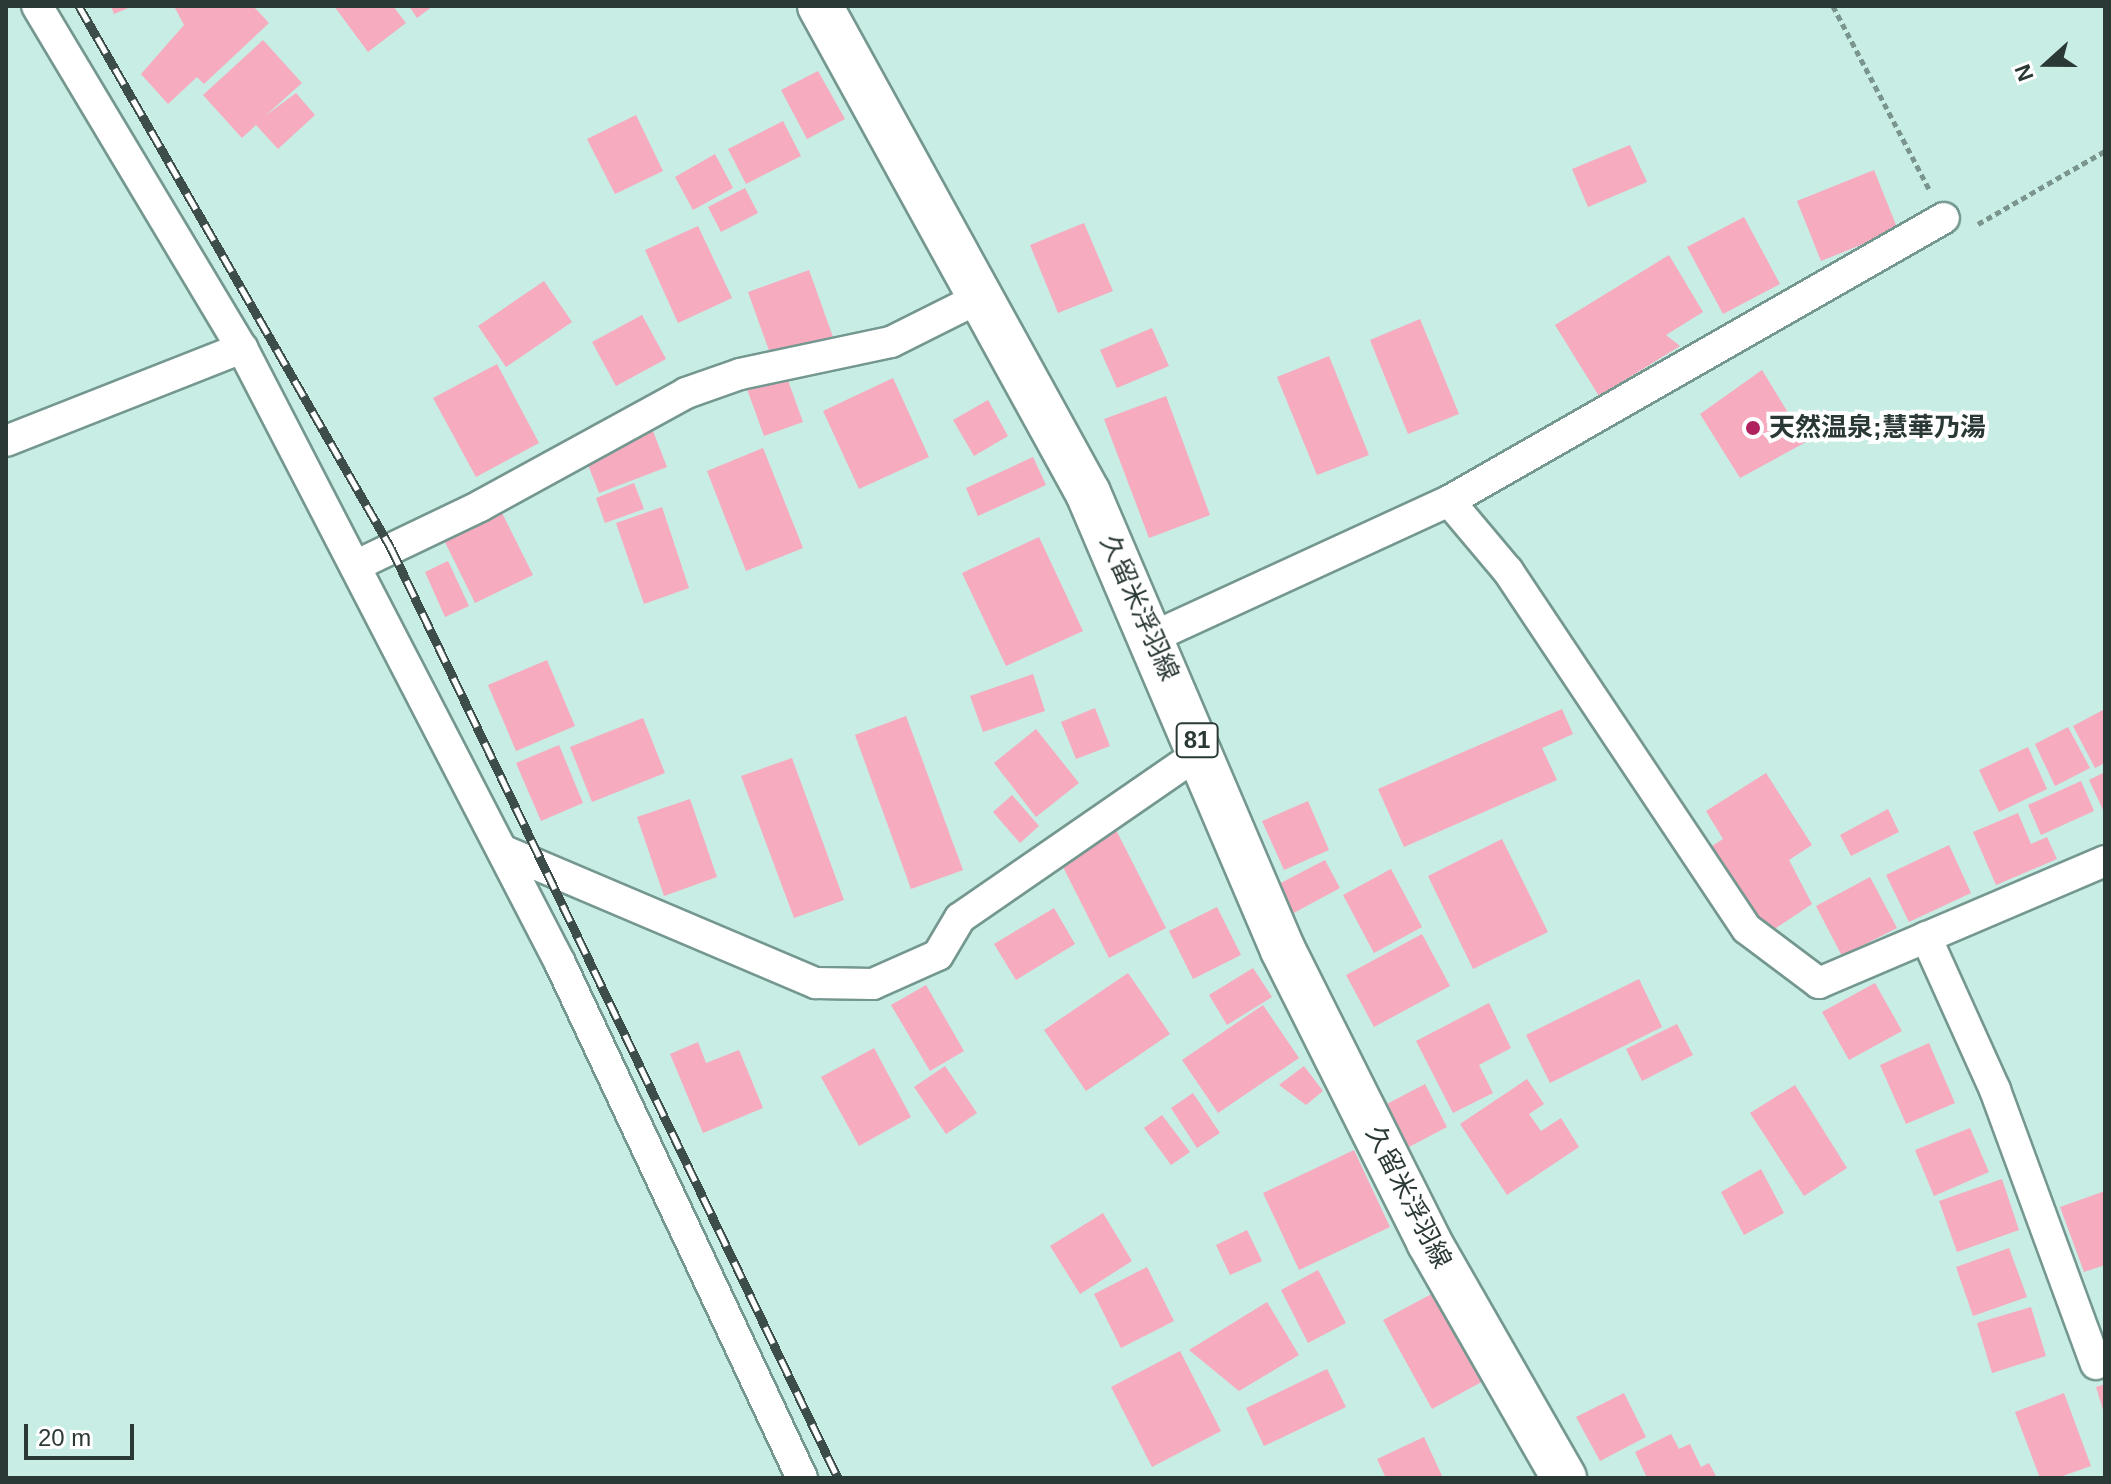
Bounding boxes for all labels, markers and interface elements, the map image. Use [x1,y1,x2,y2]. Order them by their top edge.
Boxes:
north arrow [2007,24,2087,104]
text: N [2010,61,2039,85]
place label: 天然温泉;慧華乃湯 [1769,412,1986,444]
marker: 天然温泉;慧華乃湯 [1744,419,1762,437]
street label: 久留米浮羽線 [1093,530,1185,686]
road number: 81 [1175,720,1219,760]
street label: 久留米浮羽線 [1359,1120,1457,1274]
scale bar [28,1408,138,1458]
text: 20 m [38,1424,91,1451]

